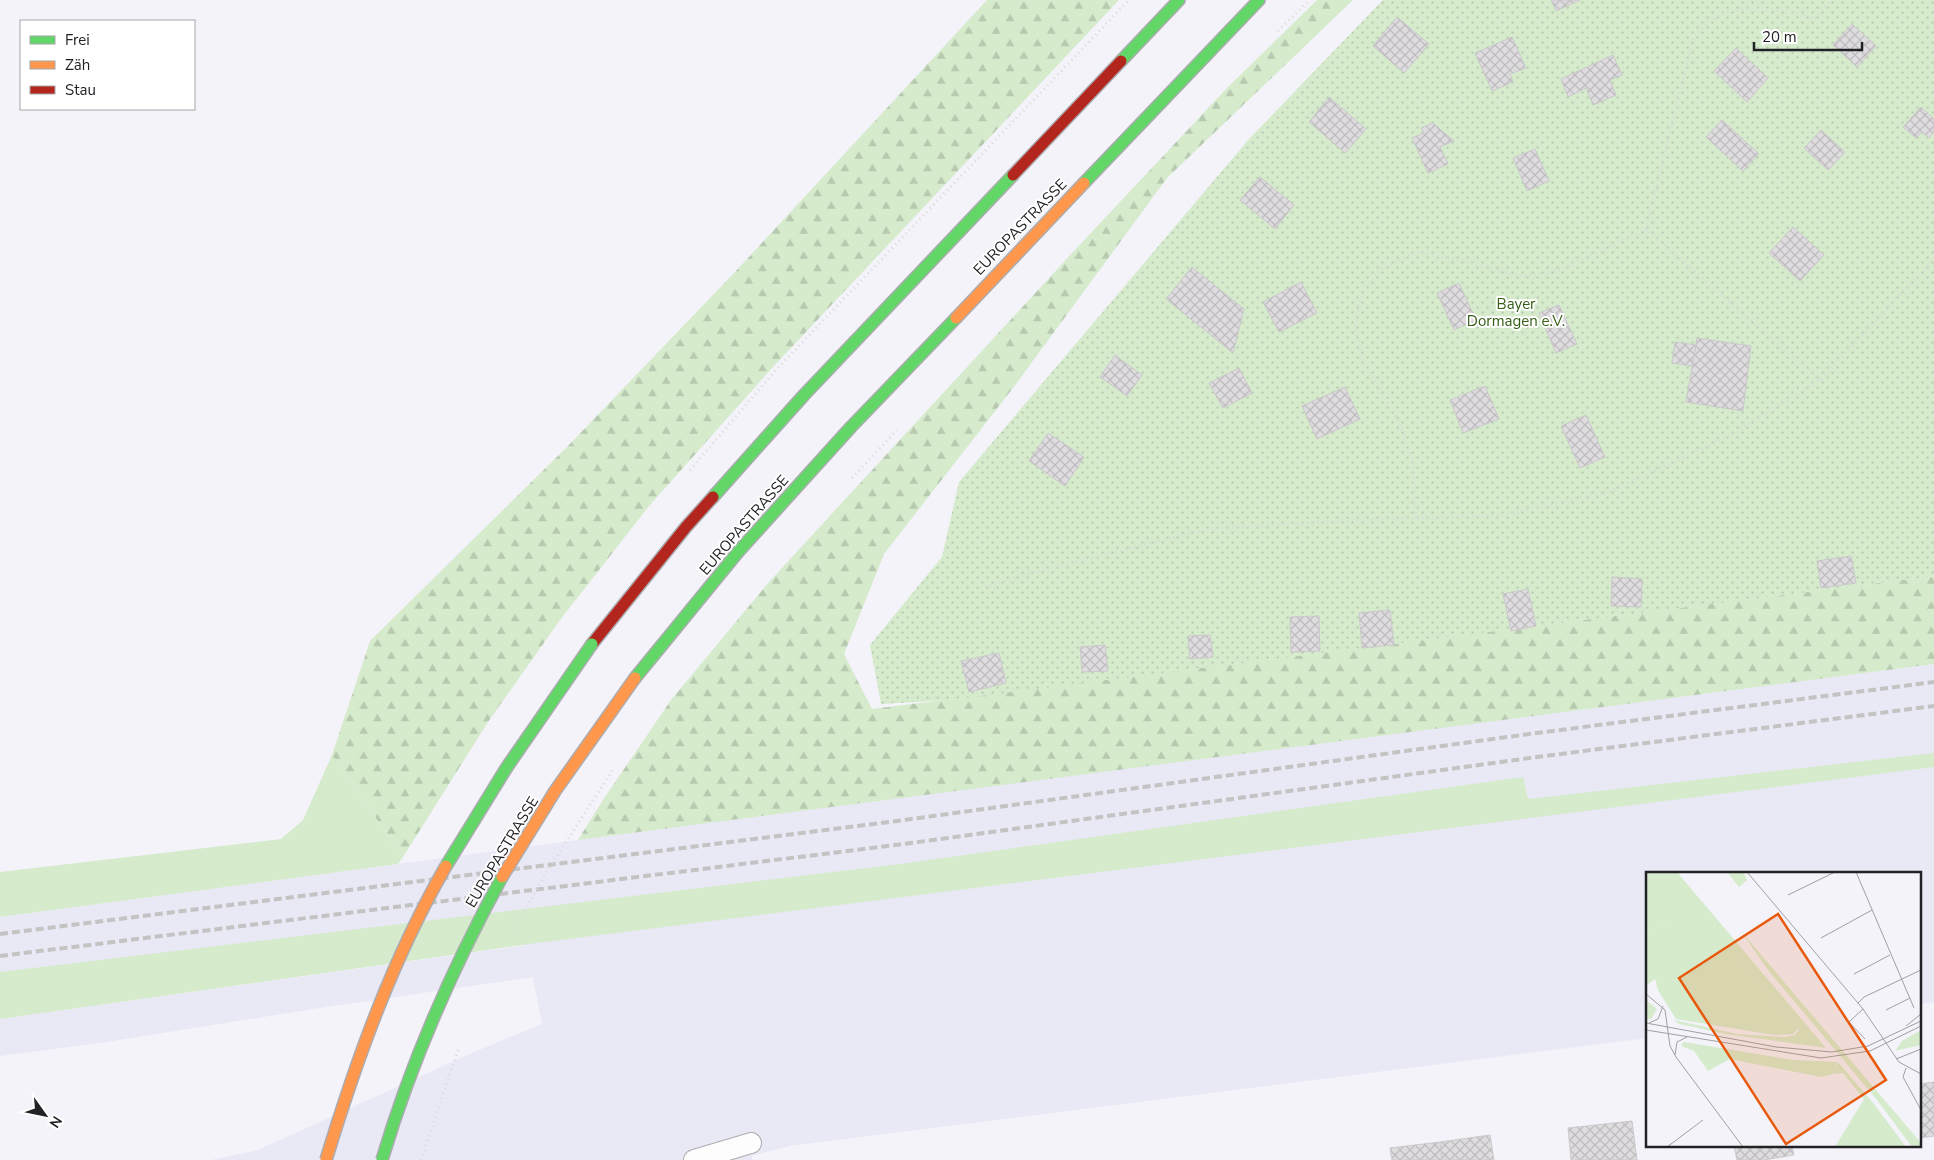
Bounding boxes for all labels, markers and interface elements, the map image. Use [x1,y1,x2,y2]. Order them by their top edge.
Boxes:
legend [20,20,195,110]
scale bar [1754,20,1862,52]
text: 20 m [1762,27,1797,47]
text: Frei [65,30,90,50]
text: Zäh [65,55,90,75]
text: Stau [65,80,96,100]
street label: EUROPASTRASSE [969,175,1071,279]
park label: Bayer Dormagen e.V. [1467,294,1565,331]
street label: EUROPASTRASSE [695,471,793,579]
street label: EUROPASTRASSE [461,793,543,911]
inset map [1646,872,1922,1148]
north arrow [20,1090,70,1140]
text: N [45,1112,66,1131]

